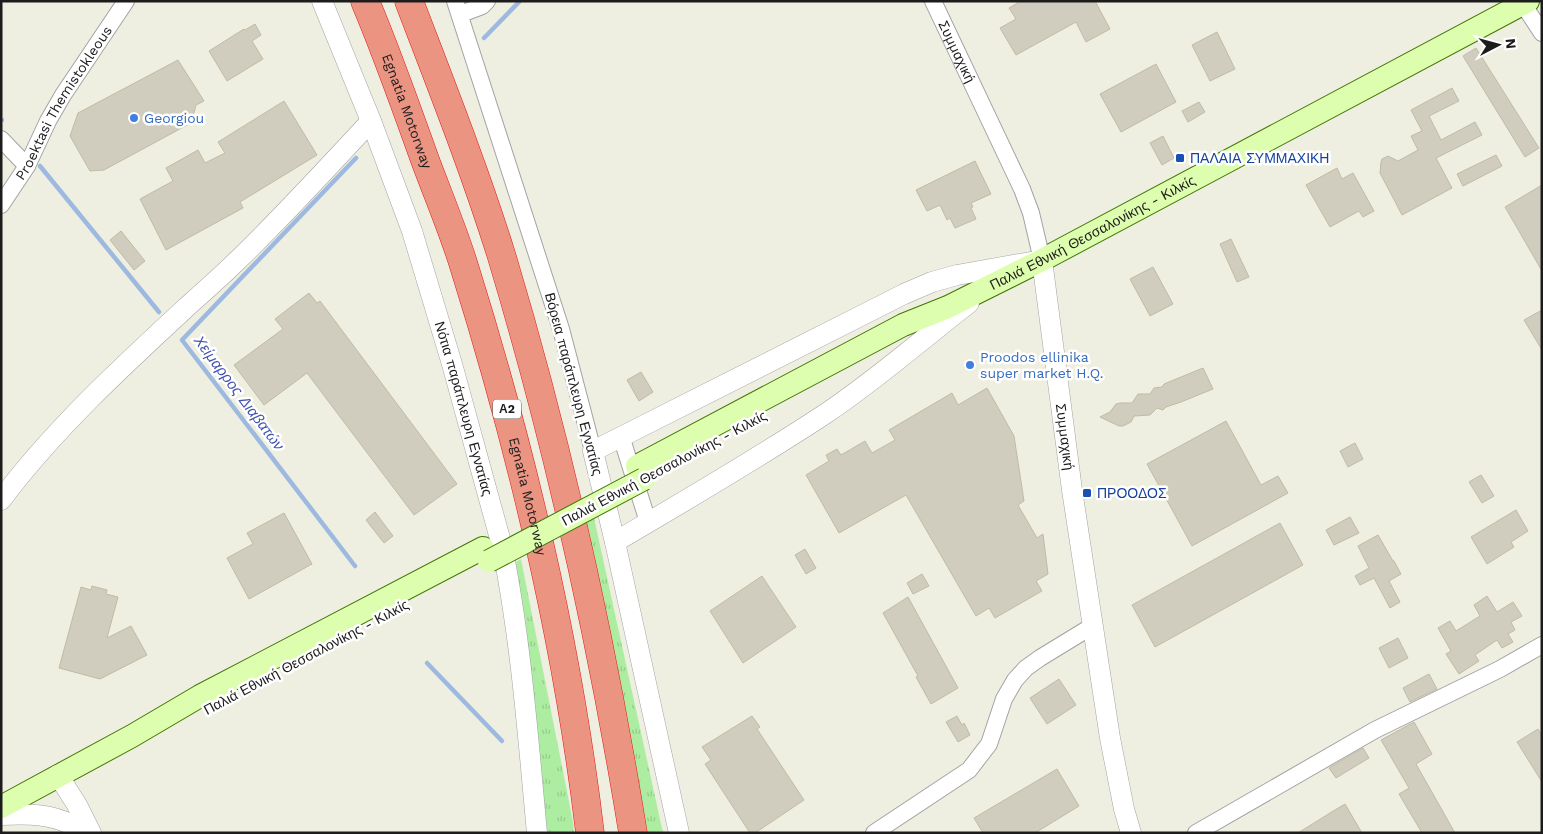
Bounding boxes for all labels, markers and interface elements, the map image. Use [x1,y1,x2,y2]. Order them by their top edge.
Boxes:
street label: Συμμαχική [935,18,979,85]
north arrow [1473,20,1523,70]
street label: Proektasi Themistokleous [12,23,115,183]
text: N [1502,38,1519,50]
street label: Egnatia Motorway [379,51,436,172]
place label: Georgiou [144,110,204,126]
marker: Georgiou [128,112,140,124]
place label: ΠΑΛΑΙΑ ΣΥΜΜΑΧΙΚΗ [1190,150,1329,166]
marker: ΠΑΛΑΙΑ ΣΥΜΜΑΧΙΚΗ [1174,152,1186,164]
street label: Παλιά Εθνική Θεσσαλονίκης - Κιλκίς [987,172,1198,293]
street label: Βόρεια παράπλευρη Εγνατίας [542,291,606,477]
street label: Νότια παράπλευρη Εγνατίας [432,319,496,498]
water label: Χείμαρρος Διαβατών [189,331,288,454]
place label: Proodos ellinika super market H.Q. [980,349,1104,381]
marker: Proodos ellinika super market H.Q. [964,359,976,371]
road number: Α2 [493,399,521,418]
street label: Συμμαχική [1053,402,1077,471]
street label: Παλιά Εθνική Θεσσαλονίκης - Κιλκίς [559,407,769,529]
street label: Egnatia Motorway [506,435,550,558]
place label: ΠΡΟΟΔΟΣ [1097,485,1167,501]
marker: ΠΡΟΟΔΟΣ [1081,487,1093,499]
street label: Παλιά Εθνική Θεσσαλονίκης - Κιλκίς [201,596,411,718]

